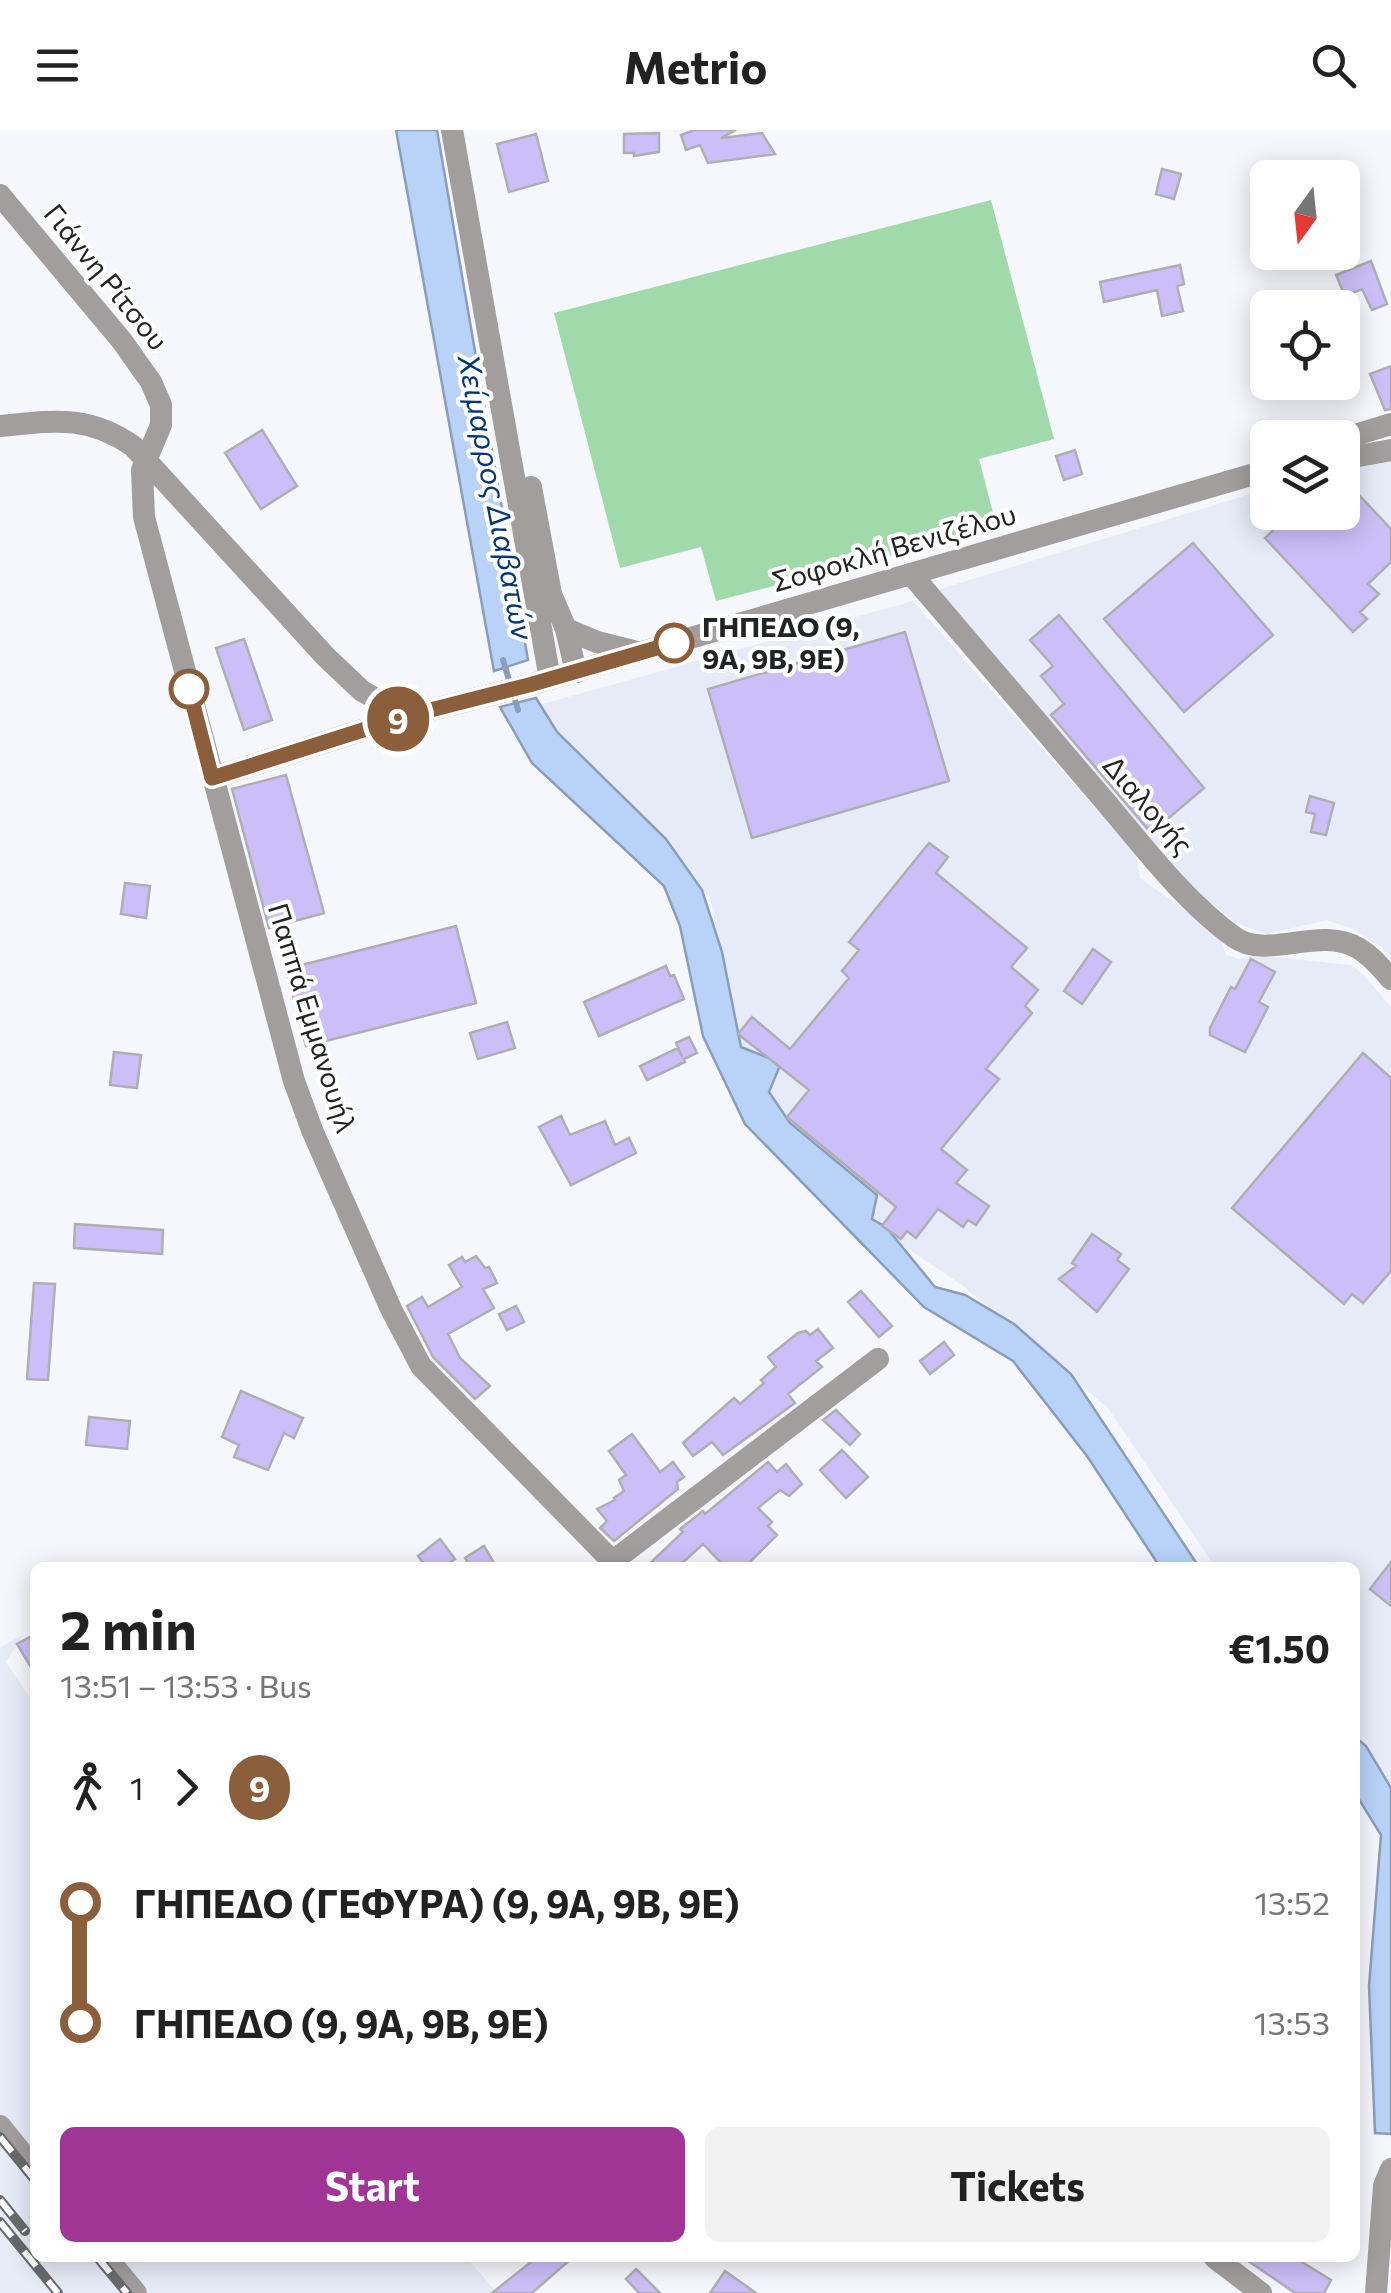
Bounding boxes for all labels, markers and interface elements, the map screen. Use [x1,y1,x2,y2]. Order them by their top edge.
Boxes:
icon: menu [30,38,85,93]
text: Metrio [624,38,767,93]
icon: search [1306,38,1361,93]
north arrow [1250,160,1360,270]
map controls [1250,160,1360,530]
street label: Γιάννη Ρίτσου [38,197,176,356]
button: locate [1250,290,1360,400]
water label: Χείμαρρος Διαβατών [451,350,543,643]
button: layers [1250,420,1360,530]
street label: Σοφοκλή Βενιζέλου [768,496,1020,598]
place label: ΓΗΠΕΔΟ (9, 9Α, 9Β, 9Ε) [702,609,859,675]
marker: ΓΗΠΕΔΟ (9, 9Α, 9Β, 9Ε) [655,624,693,662]
unlabelled marker [170,670,208,708]
line badge: 9 [366,686,430,752]
text: 9 [387,698,409,741]
street label: Διαλογής [1096,748,1201,861]
street label: Παππά Εμμανουήλ [262,899,364,1137]
text: 2 min [60,1594,197,1661]
text: €1.50 [1229,1624,1330,1671]
text: 13:51 – 13:53 · Bus [60,1665,312,1705]
icon: walk [60,1760,115,1815]
icon: forward [159,1760,214,1815]
text: 9 [249,1766,270,1809]
text: 1 [130,1767,144,1807]
text: ΓΗΠΕΔΟ (ΓΕΦΥΡΑ) (9, 9Α, 9Β, 9Ε) [134,1879,740,1926]
text: 13:52 [1254,1882,1330,1922]
text: ΓΗΠΕΔΟ (9, 9Α, 9Β, 9Ε) [134,1999,549,2046]
text: 13:53 [1254,2002,1330,2042]
button: Start [60,2127,685,2242]
button: Tickets [705,2127,1330,2242]

